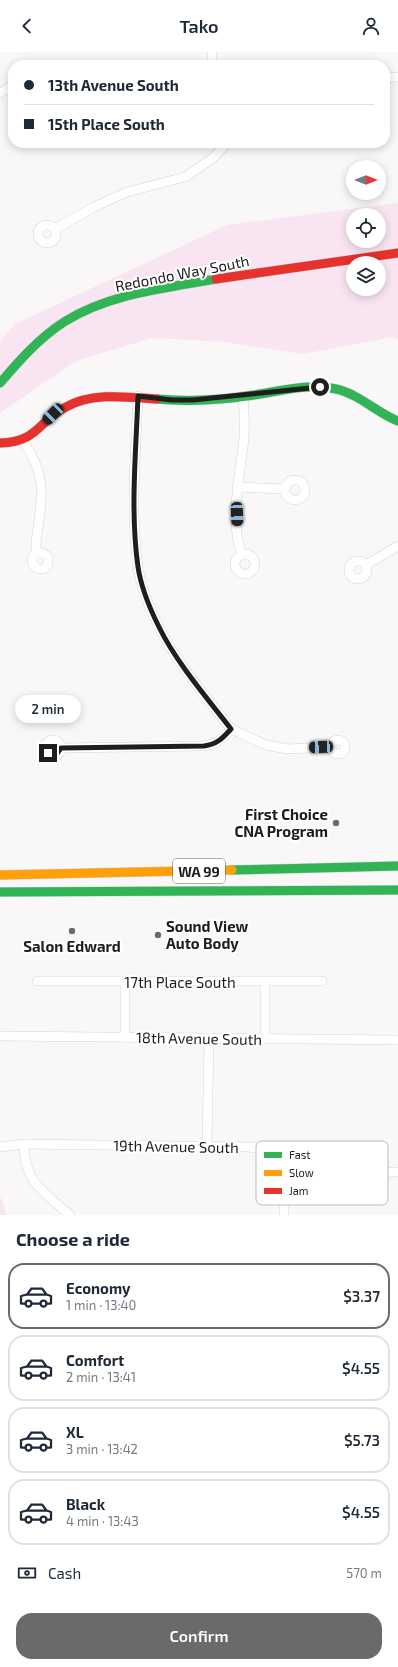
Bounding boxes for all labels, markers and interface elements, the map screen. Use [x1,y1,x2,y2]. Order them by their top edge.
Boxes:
icon: back [16,15,38,37]
text: Tako [180,15,218,37]
icon: person [360,15,382,37]
text: 13th Avenue South [48,76,179,94]
text: 15th Place South [48,115,165,133]
north arrow [346,160,386,200]
map controls [346,160,386,296]
button: locate [346,208,386,248]
street label: Redondo Way South [113,251,251,295]
button: layers [346,256,386,296]
route start [311,378,329,396]
car [40,401,66,427]
car [231,502,243,526]
callout: 2 min [15,695,81,723]
text: 2 min [32,701,64,717]
car [309,740,333,754]
route end [39,744,57,762]
place label: First Choice CNA Program [234,805,328,840]
marker: First Choice CNA Program [331,818,341,828]
road number: WA 99 [173,859,225,883]
place label: Sound View Auto Body [166,917,249,953]
marker: Salon Edward [67,926,77,936]
marker: Sound View Auto Body [153,930,163,940]
place label: Salon Edward [23,937,121,955]
street label: 17th Place South [124,973,236,991]
street label: 18th Avenue South [136,1028,262,1048]
street label: 19th Avenue South [113,1136,239,1156]
legend [256,1141,388,1205]
text: Fast [289,1148,311,1161]
text: Slow [289,1166,314,1179]
text: Jam [289,1184,308,1197]
text: Choose a ride [16,1228,130,1250]
icon: car [18,1278,54,1314]
text: Economy [66,1279,131,1297]
text: $3.37 [343,1287,380,1305]
text: 1 min · 13:40 [66,1297,136,1313]
icon: car [18,1350,54,1386]
text: Comfort [66,1351,124,1369]
text: $4.55 [342,1359,380,1377]
text: 2 min · 13:41 [66,1369,136,1385]
icon: car [18,1422,54,1458]
text: XL [66,1423,84,1441]
text: $5.73 [344,1431,380,1449]
text: 3 min · 13:42 [66,1441,138,1457]
icon: car [18,1494,54,1530]
text: Black [66,1495,105,1513]
text: $4.55 [342,1503,380,1521]
text: 4 min · 13:43 [66,1513,139,1529]
icon: cash [16,1562,38,1584]
text: Cash [48,1564,81,1582]
text: 570 m [346,1565,382,1581]
button: Confirm [16,1613,382,1659]

